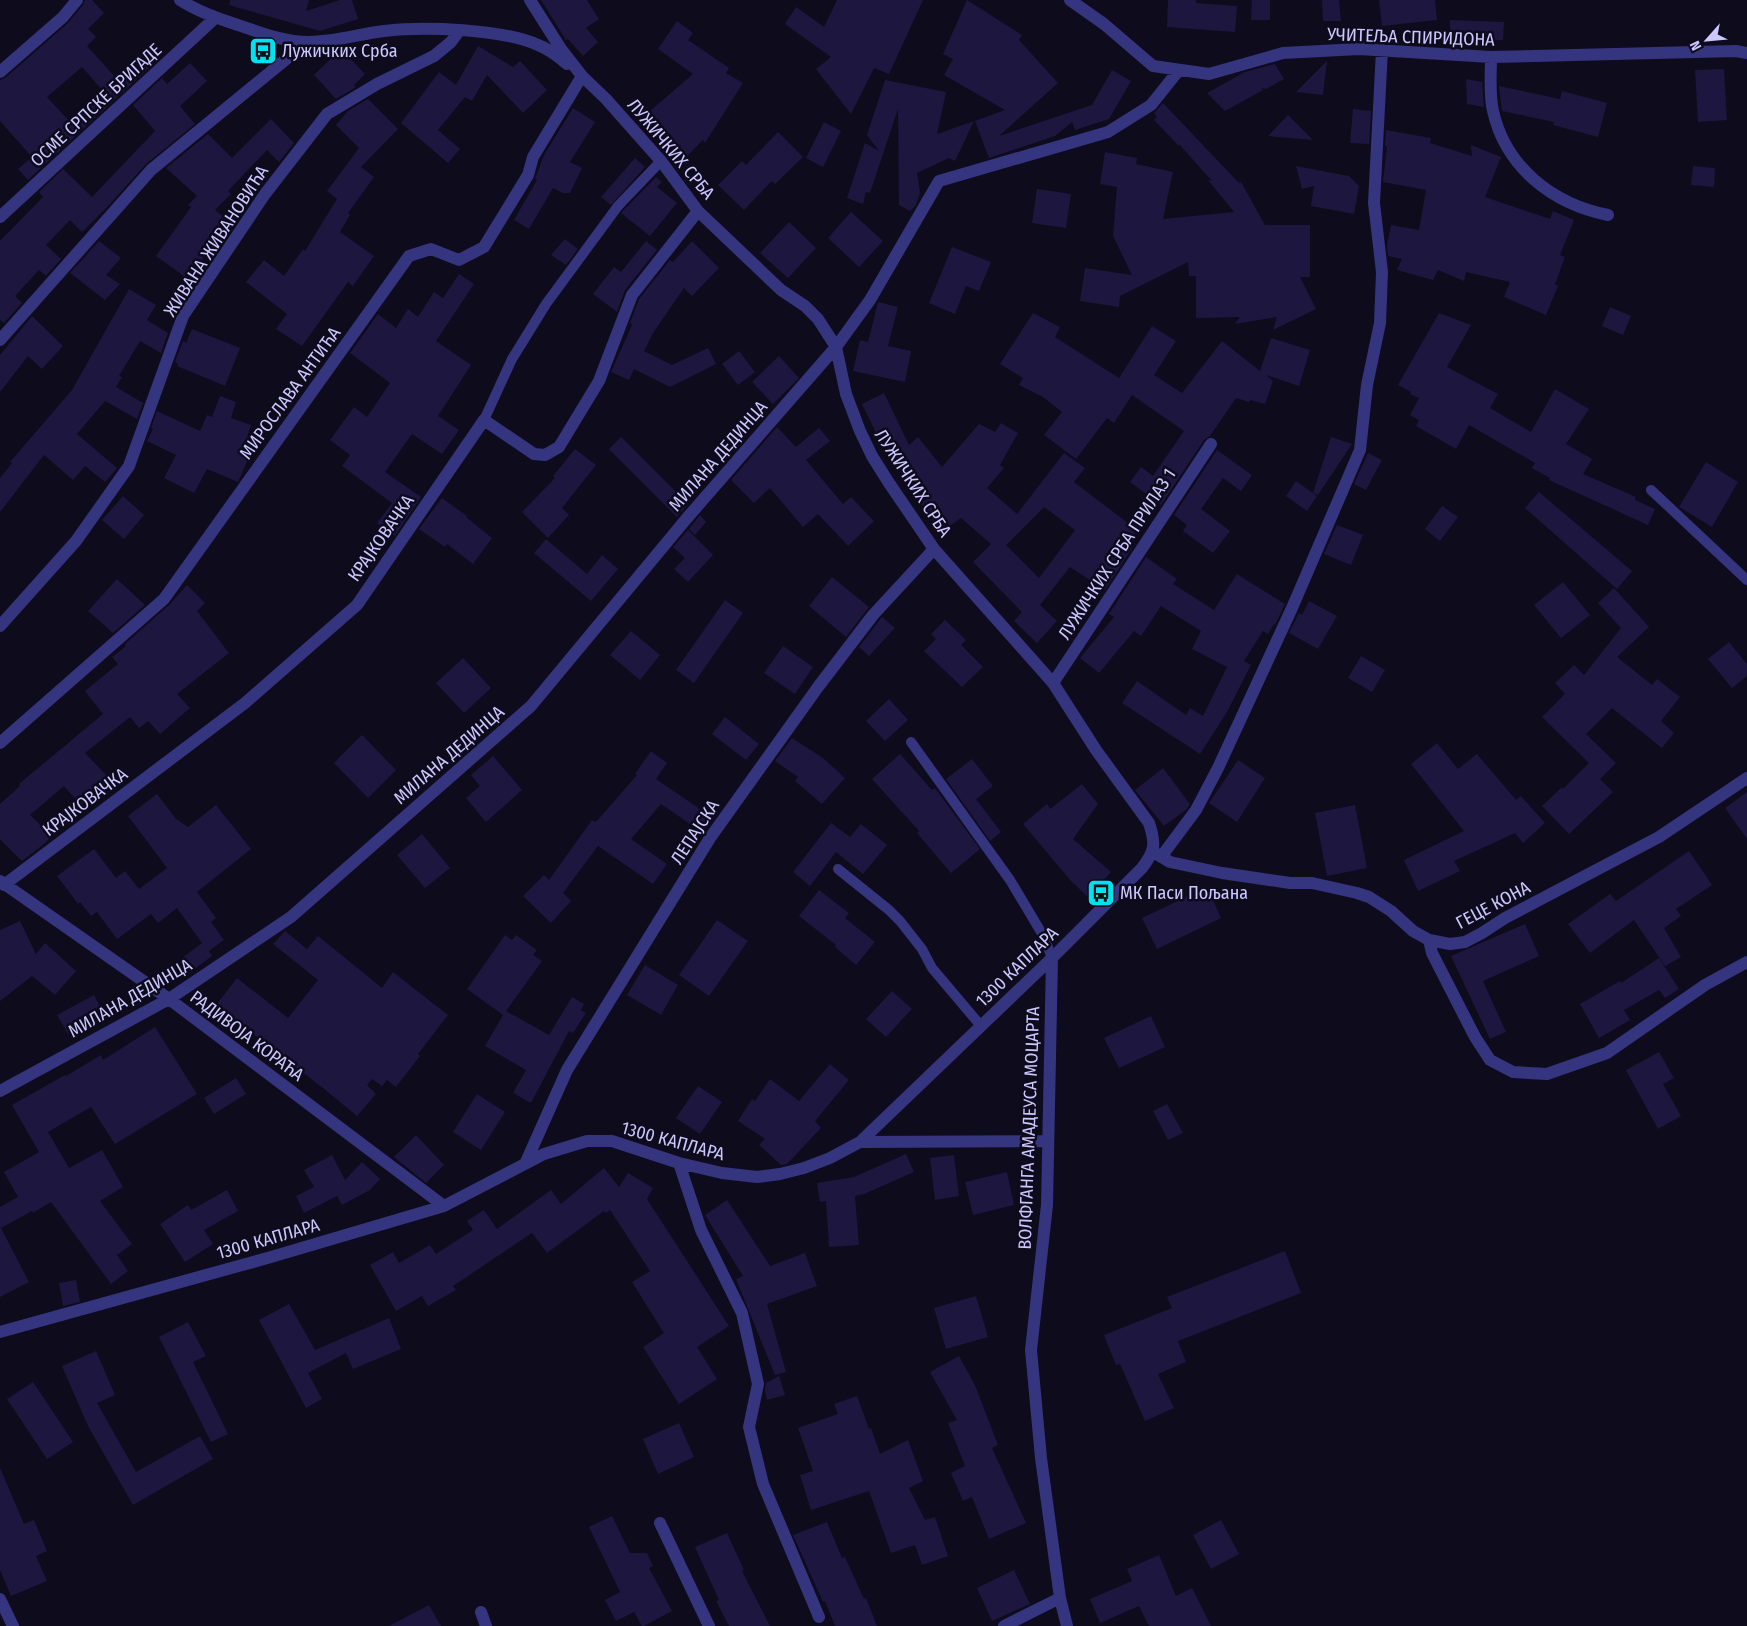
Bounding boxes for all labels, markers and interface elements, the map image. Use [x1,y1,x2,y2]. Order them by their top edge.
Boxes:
north arrow [1682,15,1732,65]
street label: УЧИТЕЉА СПИРИДОНА [1326,23,1496,51]
bus stop icon: Лужичких Срба [248,36,278,66]
text: N [1686,38,1705,53]
street label: ОСМЕ СРПСКЕ БРИГАДЕ [26,39,166,171]
place label: Лужичких Срба [282,40,398,62]
street label: ЛУЖИЧКИХ СРБА [623,94,720,204]
street label: ЖИВАНА ЖИВАНОВИЋА [159,161,273,321]
street label: МИРОСЛАВА АНТИЋА [235,322,346,463]
street label: МИЛАНА ДЕДИНЦА [664,396,772,516]
street label: ЛУЖИЧКИХ СРБА [870,425,956,542]
street label: ЛУЖИЧКИХ СРБА ПРИЛАЗ 1 [1053,464,1181,644]
street label: КРАЈКОВАЧКА [343,490,419,586]
street label: МИЛАНА ДЕДИНЦА [389,701,509,809]
street label: КРАЈКОВАЧКА [38,763,132,841]
street label: ЛЕПАЈСКА [666,795,724,868]
street label: ГЕЦЕ КОНА [1452,876,1535,934]
bus stop icon: МК Паси Пољана [1086,878,1116,908]
place label: МК Паси Пољана [1120,882,1248,904]
street label: 1300 КАПЛАРА [971,922,1063,1012]
street label: МИЛАНА ДЕДИНЦА [64,953,196,1042]
street label: РАДИВОЈА КОРАЋА [186,986,309,1086]
street label: ВОЛФГАНГА АМАДЕУСА МОЦАРТА [1014,1005,1044,1250]
street label: 1300 КАПЛАРА [619,1117,728,1165]
street label: 1300 КАПЛАРА [214,1214,322,1264]

